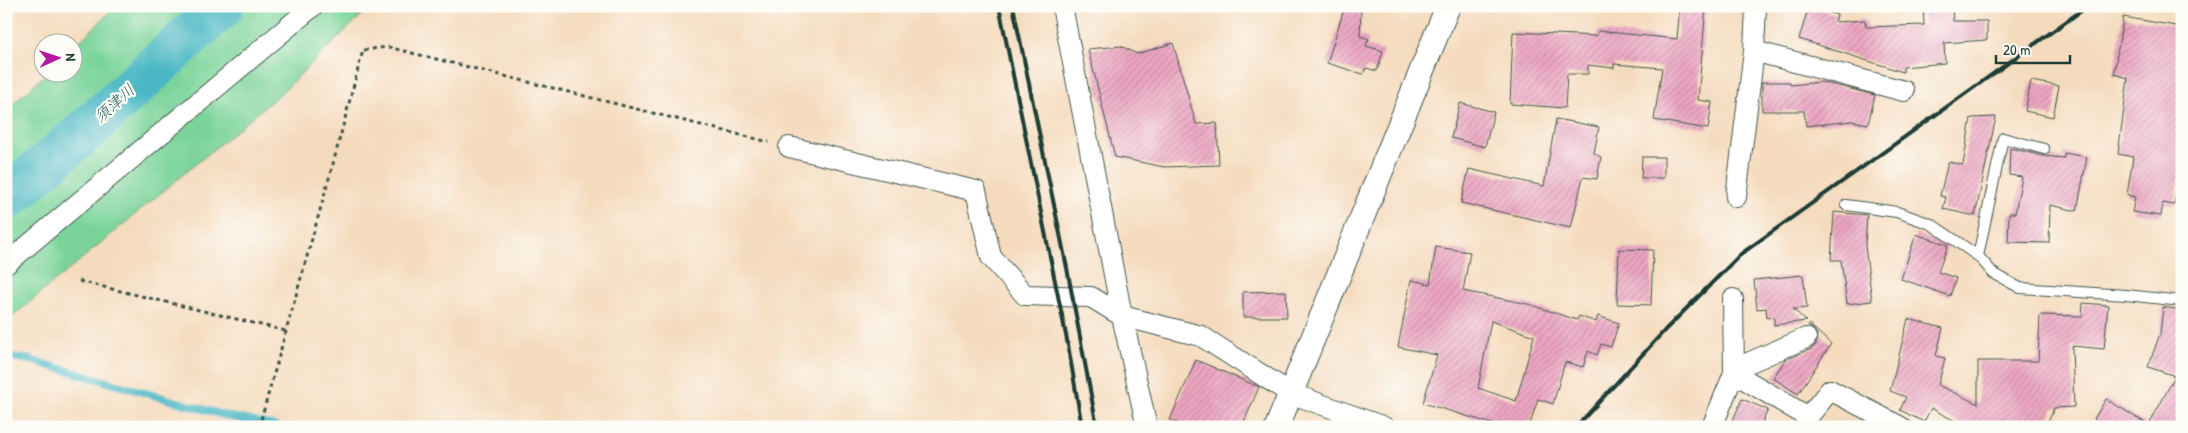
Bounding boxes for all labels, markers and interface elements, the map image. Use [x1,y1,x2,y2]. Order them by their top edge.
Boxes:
north arrow [32,32,82,82]
scale bar [1996,32,2069,64]
text: 20 m [2003,39,2030,60]
text: N [62,53,81,62]
water label: 須津川 [89,79,139,127]

